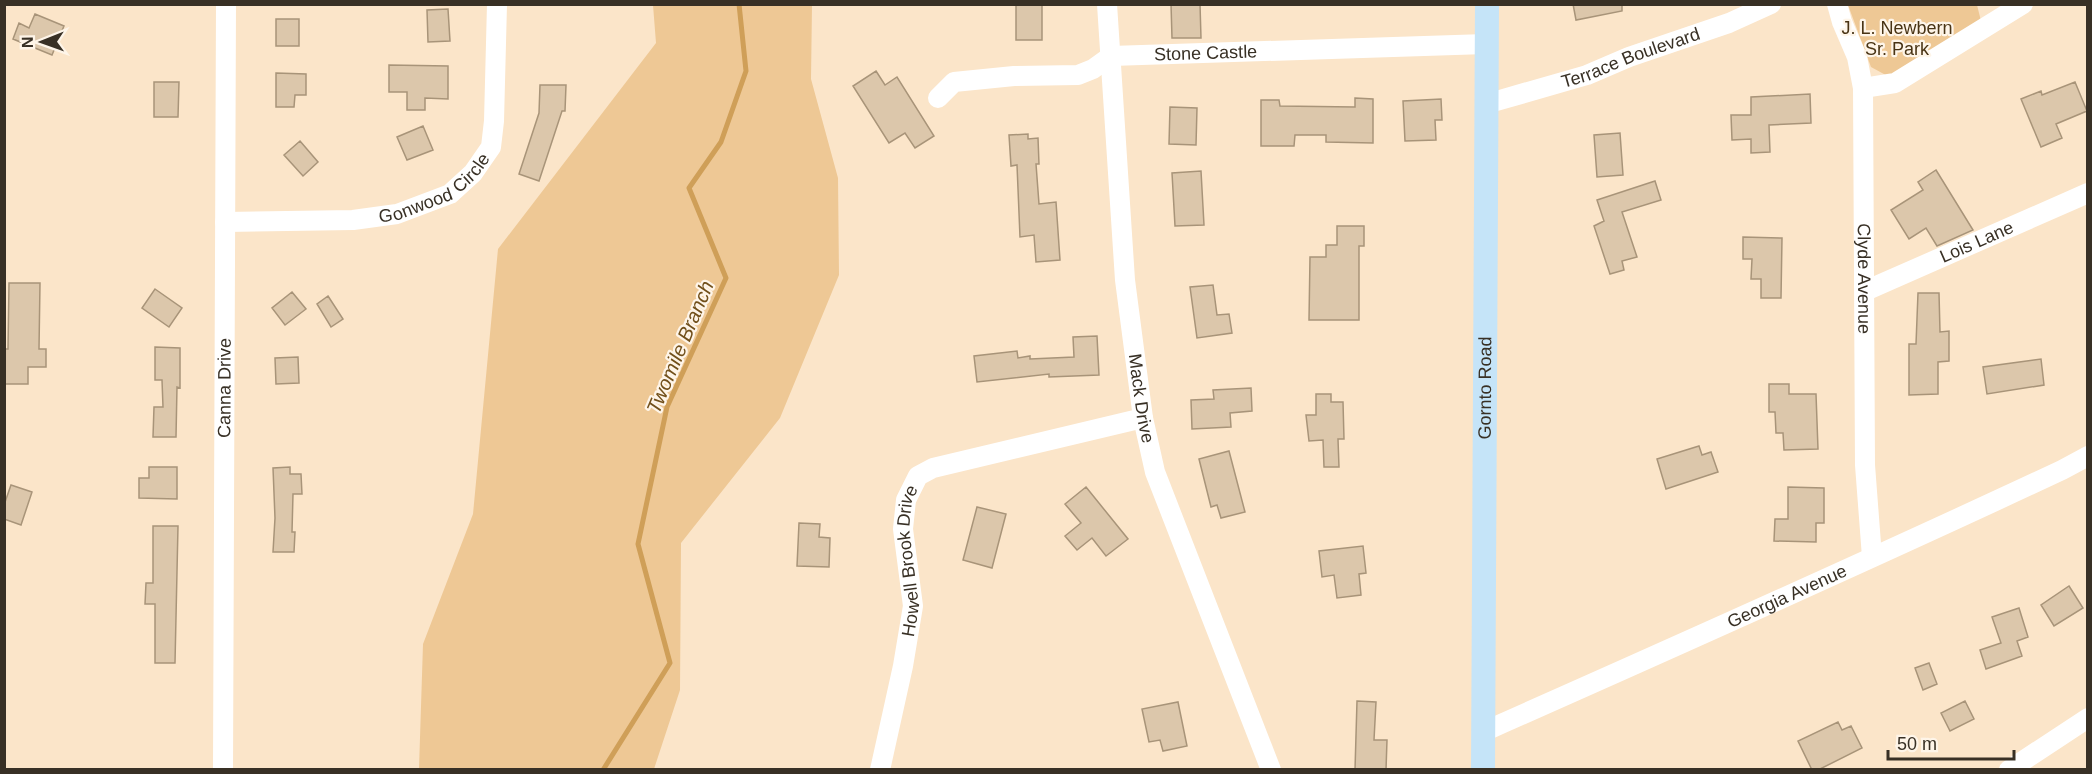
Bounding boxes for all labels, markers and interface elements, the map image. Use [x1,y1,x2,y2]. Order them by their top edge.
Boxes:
north arrow [12,12,72,72]
park label: J. L. Newbern Sr. Park [1841,18,1953,59]
street label: Terrace Boulevard [1559,24,1703,92]
text: N [19,36,36,48]
street label: Stone Castle [1154,41,1258,65]
street label: Gonwood Circle [377,149,494,226]
street label: Lois Lane [1937,217,2016,267]
street label: Clyde Avenue [1854,223,1874,334]
water label: Twomile Branch [642,277,718,417]
street label: Gornto Road [1475,336,1495,440]
street label: Canna Drive [214,338,235,438]
street label: Mack Drive [1125,352,1158,445]
street label: Howell Brook Drive [893,482,924,638]
street label: Georgia Avenue [1724,561,1850,632]
scale bar [1888,723,2014,761]
text: 50 m [1897,734,1937,754]

